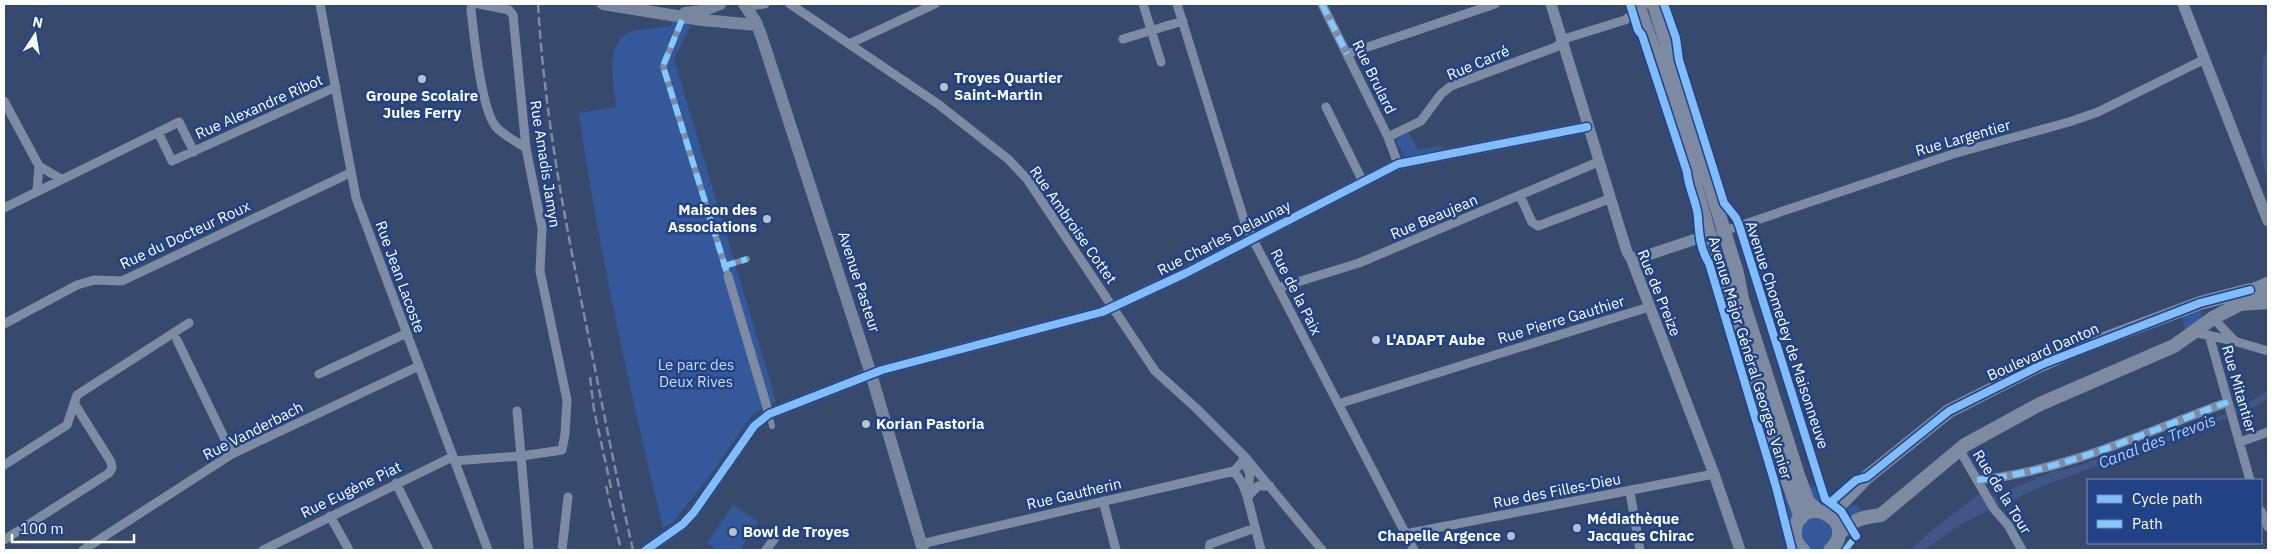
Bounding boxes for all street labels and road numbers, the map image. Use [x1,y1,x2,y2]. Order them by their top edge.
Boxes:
street label: Rue Brulard [1348,37,1401,117]
street label: Rue Carré [1444,41,1512,84]
street label: Rue Alexandre Ribot [192,70,325,143]
street label: Rue Amadis Jamyn [526,99,565,229]
street label: Rue Largentier [1913,115,2013,160]
street label: Rue Ambroise Cottet [1026,162,1121,287]
street label: Rue Beaujean [1387,190,1480,243]
street label: Rue Charles Delaunay [1154,195,1294,279]
street label: Rue du Docteur Roux [117,196,253,273]
street label: Rue Jean Lacoste [371,218,430,335]
street label: Avenue Chomedey de Maisonneuve [1742,218,1833,451]
street label: Avenue Pasteur [834,229,885,335]
street label: Avenue Major Général Georges Vanier [1704,234,1797,482]
street label: Rue de la Paix [1267,245,1326,338]
street label: Rue de Preize [1633,247,1685,339]
street label: Rue Pierre Gauthier [1495,291,1627,348]
street label: Boulevard Danton [1984,318,2102,385]
street label: Rue Mitantier [2218,343,2261,435]
street label: Rue Vanderbach [199,397,306,464]
street label: Rue de la Tour [1969,446,2036,538]
street label: Rue Eugène Piat [297,457,404,522]
street label: Rue des Filles-Dieu [1491,469,1622,512]
street label: Rue Gautherin [1025,473,1123,514]

